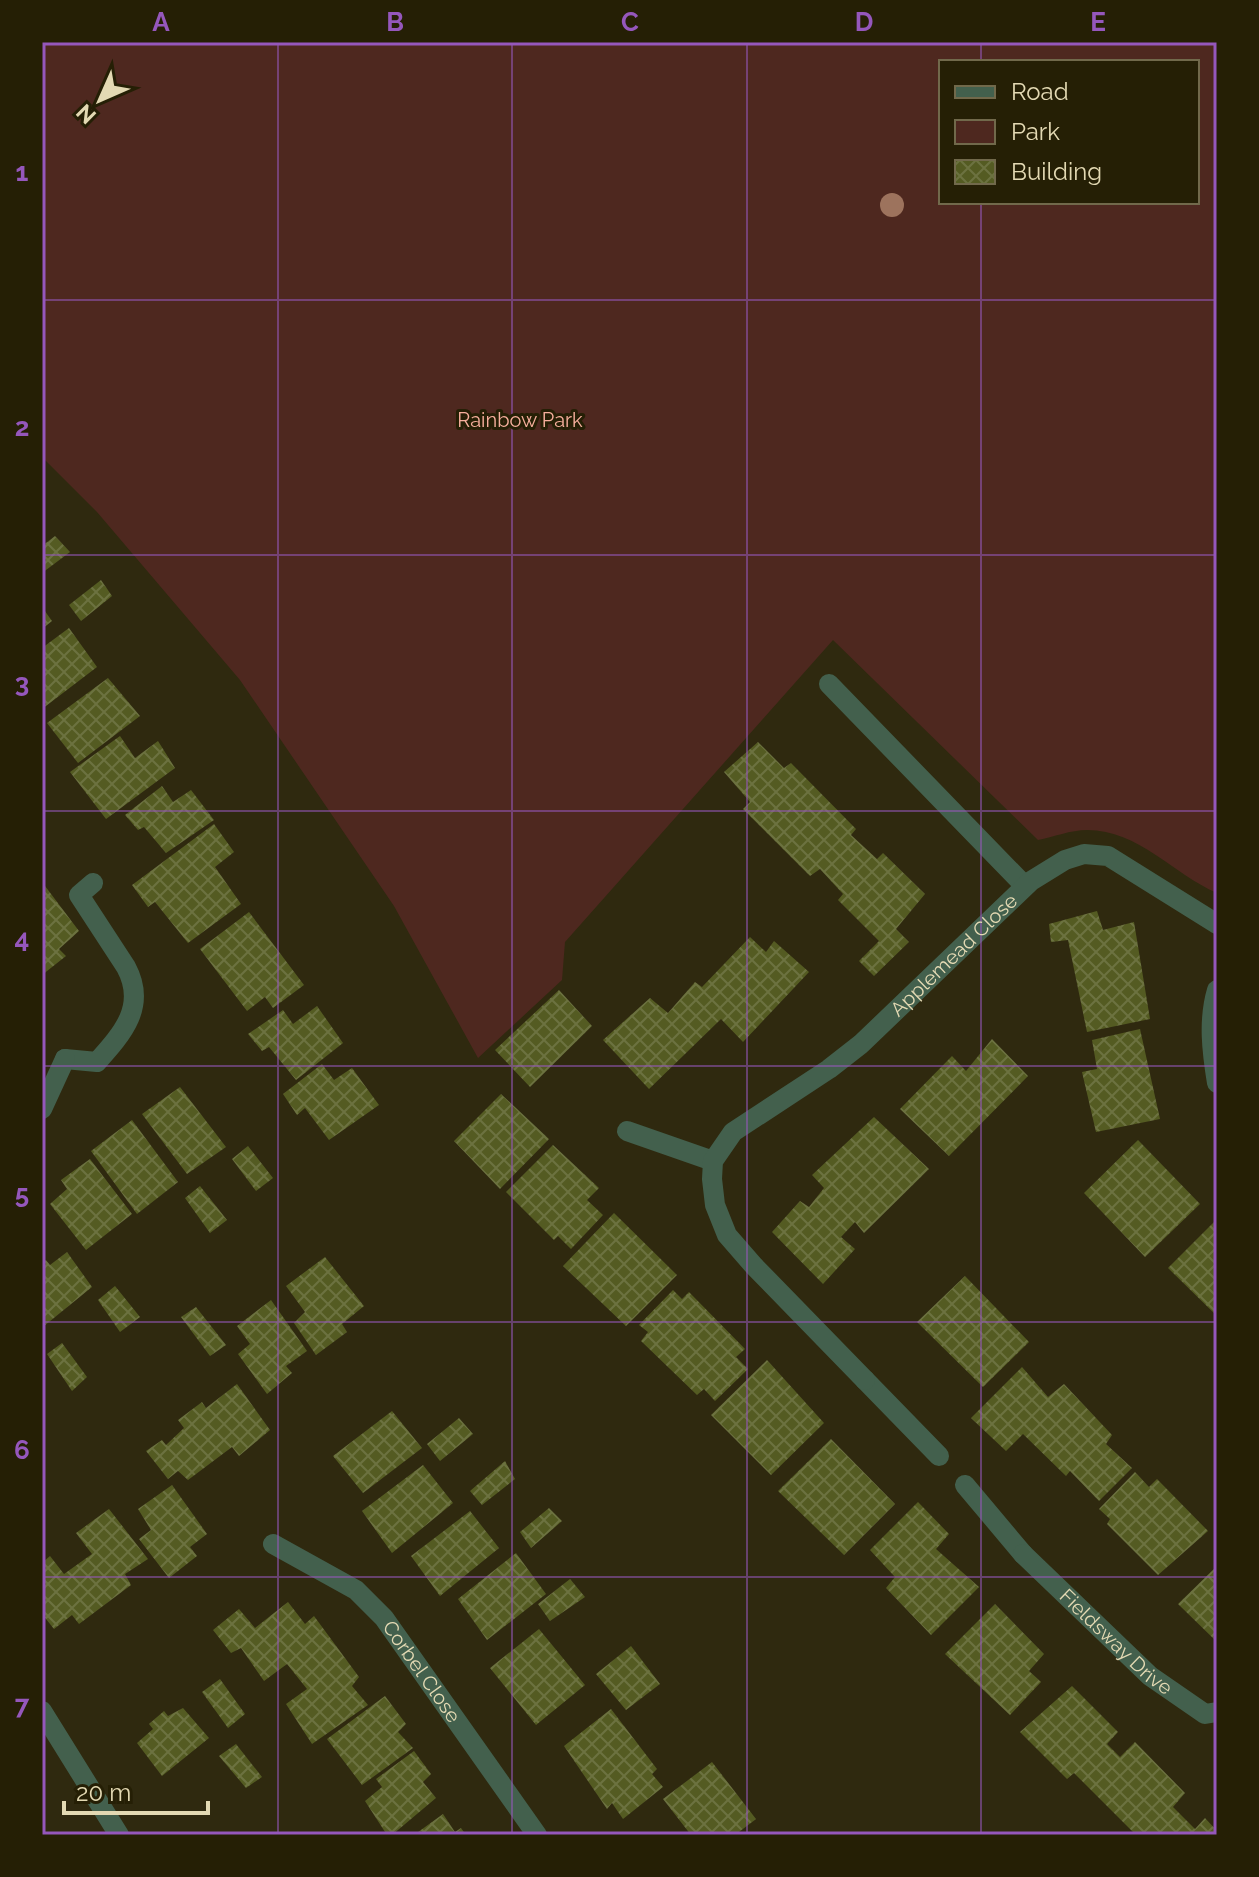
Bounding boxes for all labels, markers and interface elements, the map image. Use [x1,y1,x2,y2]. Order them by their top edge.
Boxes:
text: A [152,7,170,37]
text: B [386,7,404,37]
text: C [621,7,639,37]
text: D [855,7,873,37]
text: E [1090,7,1106,37]
north arrow [60,60,140,140]
legend [939,60,1199,204]
text: Road [1011,77,1069,106]
text: N [71,99,101,129]
text: Park [1011,117,1060,146]
text: 1 [16,157,29,187]
text: Building [1011,157,1102,186]
park label: Rainbow Park [457,408,583,432]
text: 2 [15,412,29,442]
text: 3 [15,668,29,698]
street label: Applemead Close [885,889,1022,1021]
text: 4 [15,924,29,954]
text: 5 [15,1179,29,1209]
text: 6 [14,1435,30,1465]
street label: Fieldsway Drive [1055,1584,1177,1700]
street label: Corbel Close [378,1616,466,1727]
text: 7 [15,1690,30,1720]
scale bar [64,1765,208,1815]
text: 20 m [76,1778,131,1807]

